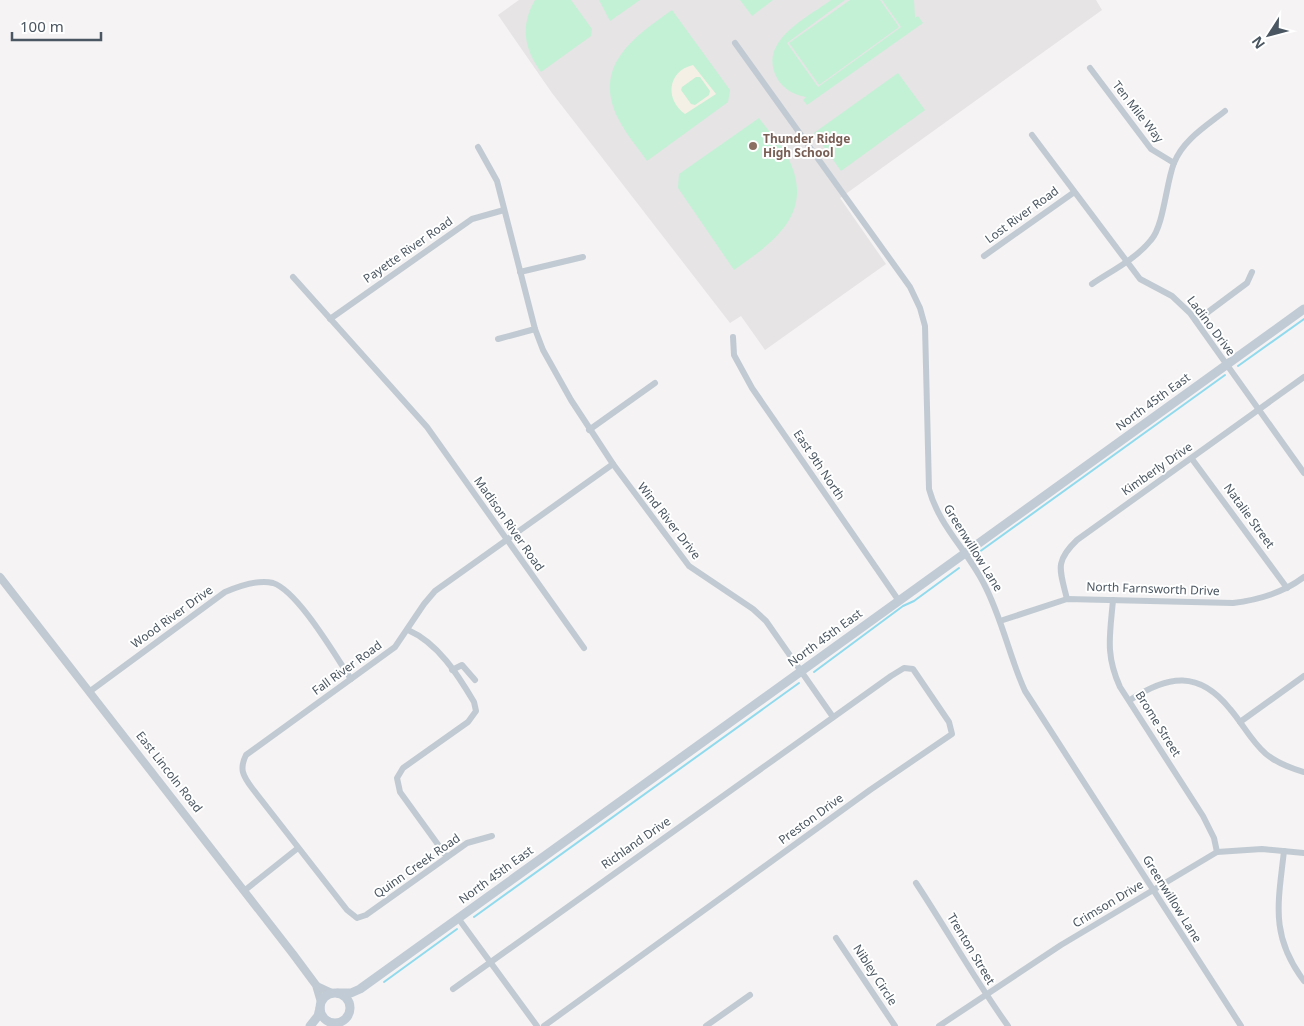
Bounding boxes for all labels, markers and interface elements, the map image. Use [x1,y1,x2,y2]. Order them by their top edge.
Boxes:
scale bar [12,10,101,42]
north arrow [1244,10,1294,60]
text: 100 m [20,16,64,36]
text: N [1247,33,1269,53]
street label: Ten Mile Way [1109,77,1168,147]
place label: Thunder Ridge High School [763,130,850,161]
marker: Thunder Ridge High School [747,140,759,152]
street label: Lost River Road [981,182,1062,247]
street label: Payette River Road [360,212,456,287]
street label: Ladino Drive [1183,292,1240,359]
street label: North 45th East [1112,368,1194,434]
street label: East 9th North [790,426,849,503]
street label: Kimberly Drive [1118,438,1196,499]
street label: Madison River Road [470,473,548,574]
street label: Wind River Drive [634,479,705,563]
street label: Natalie Street [1220,480,1279,552]
street label: Greenwillow Lane [940,501,1007,595]
street label: North Farnsworth Drive [1086,578,1220,599]
street label: Wood River Drive [127,581,216,652]
street label: North 45th East [784,604,866,670]
street label: Fall River Road [308,636,385,699]
street label: Brome Street [1132,688,1186,760]
street label: East Lincoln Road [132,727,207,816]
street label: Preston Drive [775,789,847,848]
street label: Richland Drive [598,812,674,873]
street label: Quinn Creek Road [370,829,463,902]
street label: North 45th East [455,841,537,907]
street label: Greenwillow Lane [1139,852,1206,946]
street label: Crimson Drive [1069,876,1147,931]
street label: Trenton Street [943,910,1000,988]
street label: Nibley Circle [849,941,902,1009]

